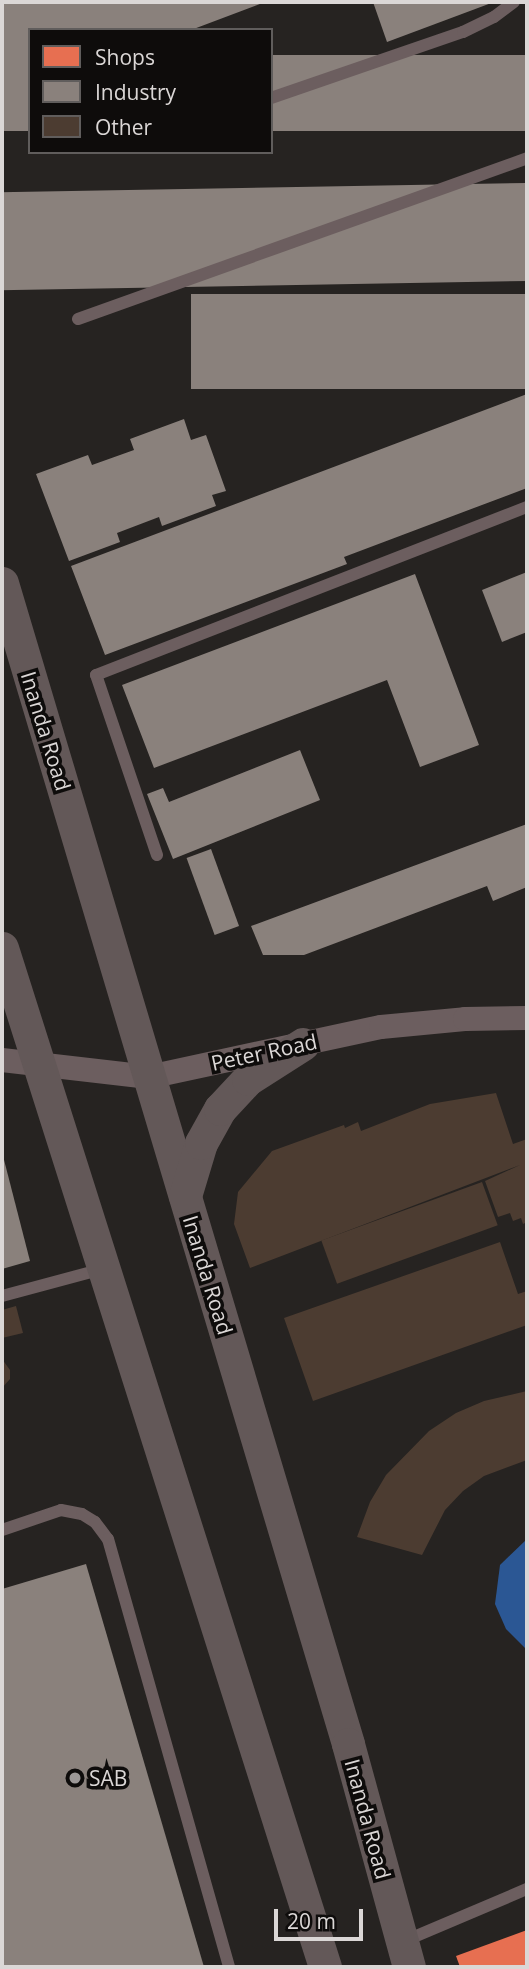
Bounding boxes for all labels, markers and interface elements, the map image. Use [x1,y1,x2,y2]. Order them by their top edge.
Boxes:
legend [28,28,273,154]
text: Shops [95,43,155,71]
text: Industry [95,78,176,106]
text: Other [95,113,152,141]
street label: Inanda Road [16,668,76,794]
street label: Peter Road [209,1028,319,1076]
street label: Inanda Road [178,1212,238,1338]
street label: Inanda Road [340,1756,396,1882]
place label: SAB [89,1765,127,1791]
marker: SAB [67,1770,83,1786]
scale bar [277,1896,366,1940]
text: 20 m [287,1907,336,1935]

